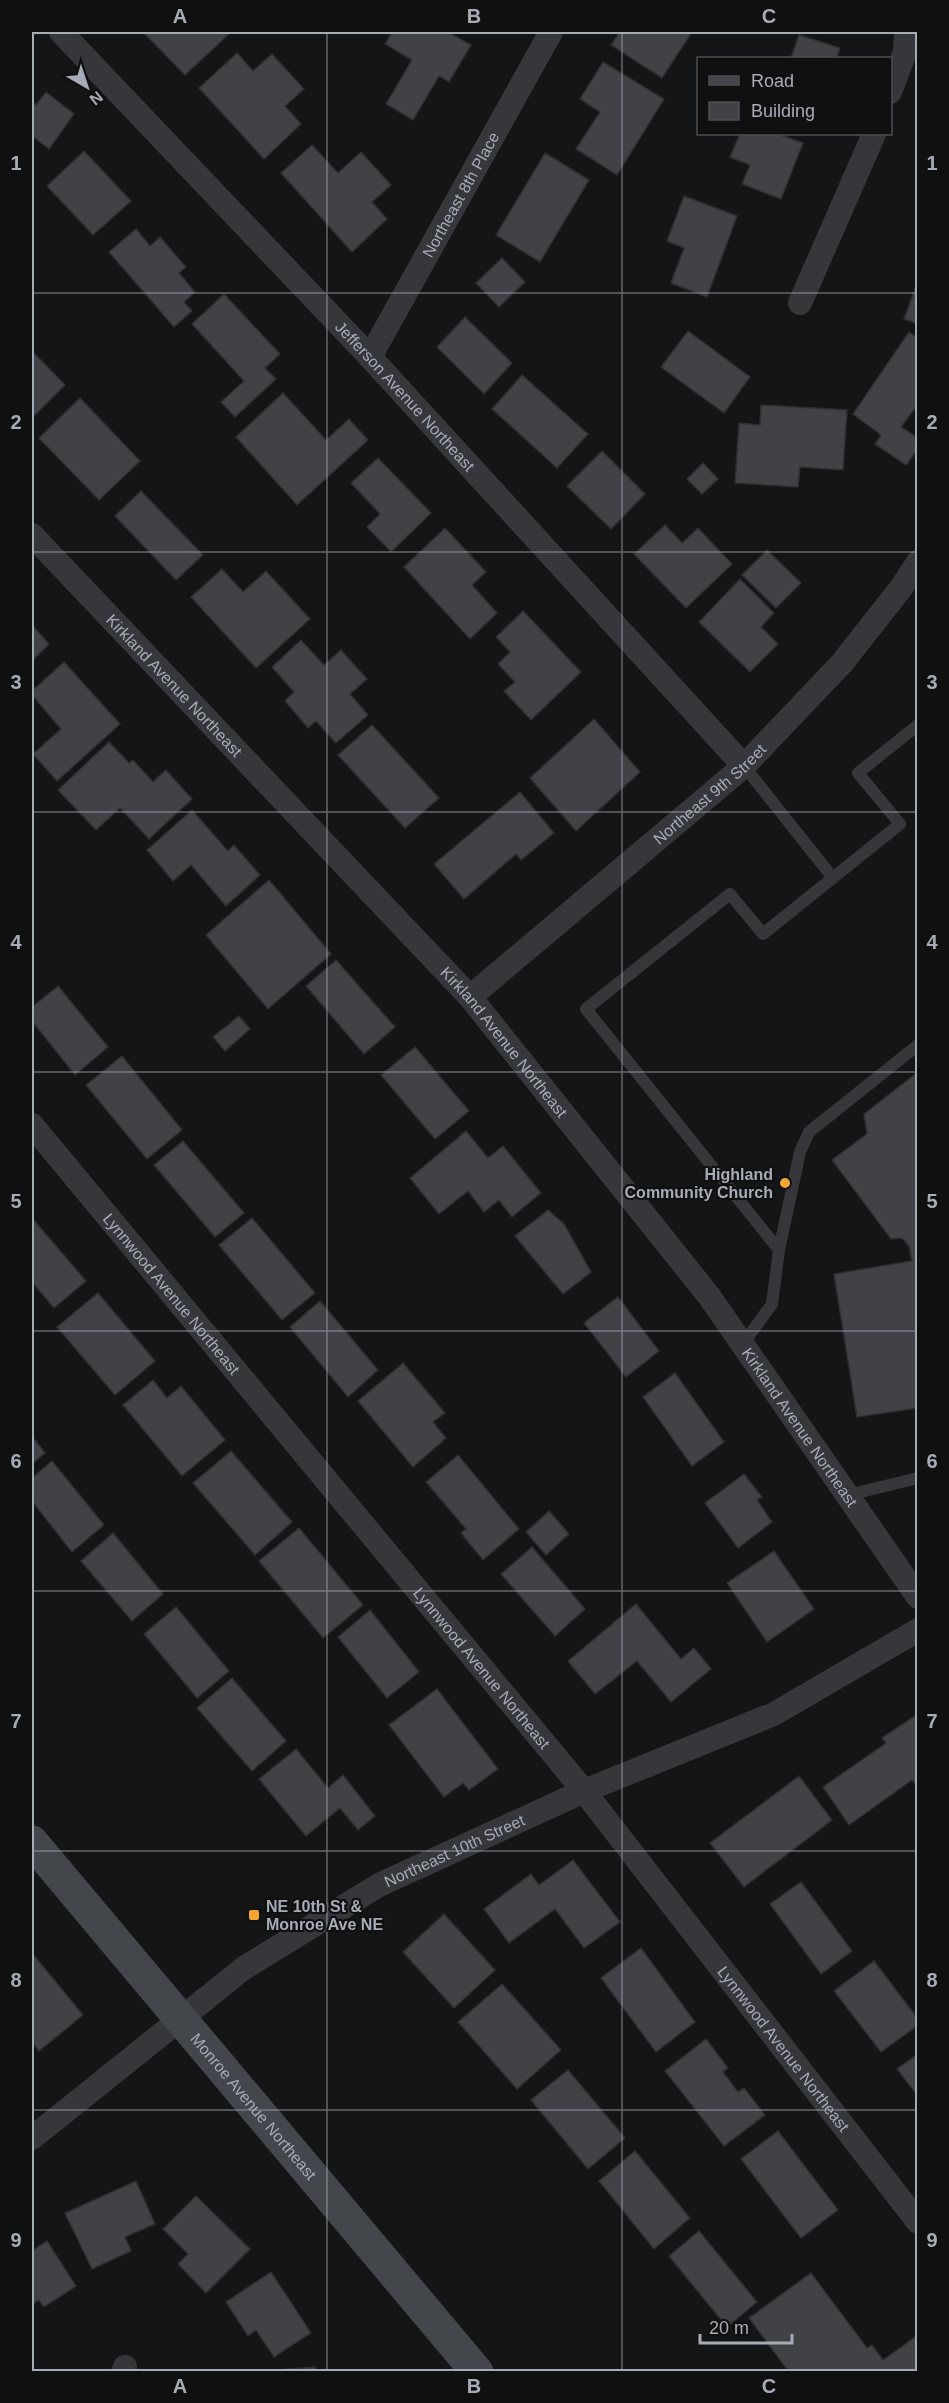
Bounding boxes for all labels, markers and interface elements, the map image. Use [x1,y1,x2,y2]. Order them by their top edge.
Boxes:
text: A [173,5,187,27]
text: B [467,5,481,27]
text: C [762,5,776,27]
north arrow [57,57,117,117]
legend [697,57,892,135]
text: Road [751,71,794,91]
text: N [86,88,106,109]
text: Building [751,101,815,121]
street label: Northeast 8th Place [419,129,502,260]
text: 1 [10,152,22,174]
text: 1 [926,152,938,174]
street label: Jefferson Avenue Northeast [332,318,479,475]
text: 2 [10,411,22,433]
text: 2 [926,411,938,433]
street label: Kirkland Avenue Northeast [103,611,246,760]
text: 3 [10,671,22,693]
text: 3 [926,671,938,693]
street label: Northeast 9th Street [650,740,769,847]
text: 4 [10,931,22,953]
text: 4 [926,931,938,953]
street label: Kirkland Avenue Northeast [438,963,571,1121]
place label: Highland Community Church [625,1166,773,1201]
marker: Highland Community Church [778,1176,792,1190]
text: 5 [10,1190,22,1212]
text: 5 [926,1190,938,1212]
street label: Lynnwood Avenue Northeast [100,1210,244,1378]
street label: Kirkland Avenue Northeast [739,1345,861,1510]
text: 6 [10,1450,22,1472]
text: 6 [926,1450,938,1472]
street label: Lynnwood Avenue Northeast [410,1584,554,1752]
text: 7 [10,1710,22,1732]
text: 7 [926,1710,938,1732]
street label: Northeast 10th Street [382,1811,527,1890]
place label: NE 10th St & Monroe Ave NE [266,1898,383,1933]
marker: NE 10th St & Monroe Ave NE [247,1908,261,1922]
street label: Lynnwood Avenue Northeast [715,1963,853,2135]
text: 8 [10,1969,22,1991]
text: 8 [926,1969,938,1991]
street label: Monroe Avenue Northeast [188,2030,320,2183]
text: 9 [10,2229,22,2251]
text: 9 [926,2229,938,2251]
scale bar [700,2307,792,2345]
text: 20 m [709,2318,749,2338]
text: A [173,2375,187,2397]
text: B [467,2375,481,2397]
text: C [762,2375,776,2397]

